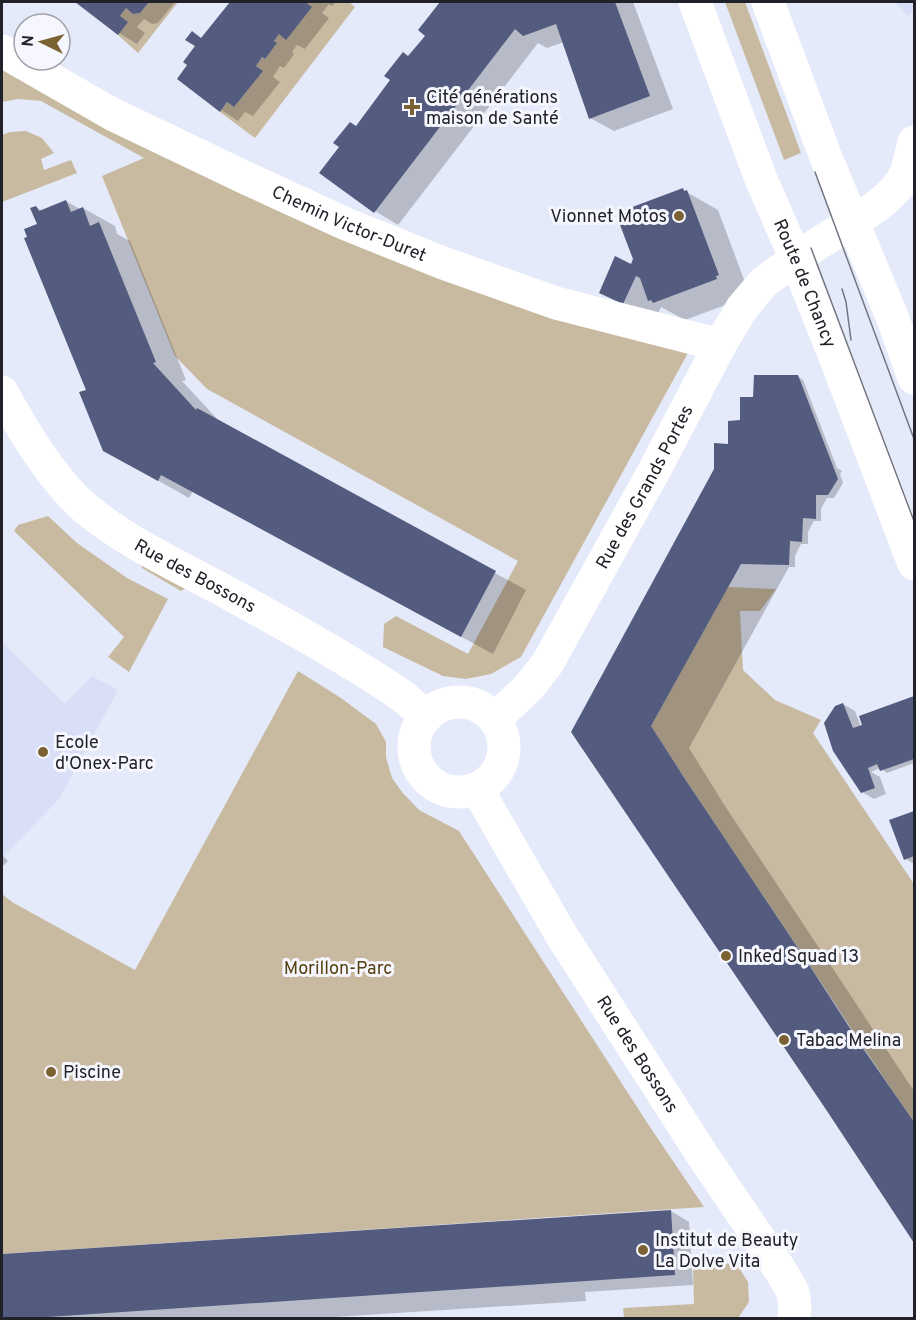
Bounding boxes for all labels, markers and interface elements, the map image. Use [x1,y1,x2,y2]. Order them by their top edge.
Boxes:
north arrow [12,12,72,72]
text: N [19,34,40,47]
place label: Cité générations maison de Santé [426,87,559,131]
marker: Cité générations maison de Santé [403,98,421,116]
street label: Chemin Victor-Duret [267,181,429,268]
place label: Vionnet Motos [550,206,667,229]
marker: Vionnet Motos [672,209,686,223]
street label: Route de Chancy [767,216,840,351]
street label: Rue des Grands Portes [592,402,699,574]
street label: Rue des Bossons [129,535,260,619]
place label: Ecole d'Onex-Parc [55,732,154,776]
marker: Ecole d'Onex-Parc [36,745,50,759]
place label: Inked Squad 13 [738,946,859,969]
marker: Inked Squad 13 [719,949,733,963]
park label: Morillon-Parc [284,958,392,981]
street label: Rue des Bossons [590,992,683,1118]
place label: Tabac Melina [796,1030,901,1053]
marker: Tabac Melina [777,1033,791,1047]
place label: Piscine [63,1062,121,1085]
marker: Piscine [44,1065,58,1079]
place label: Institut de Beauty La Dolve Vita [655,1230,798,1274]
marker: Institut de Beauty La Dolve Vita [636,1243,650,1257]

